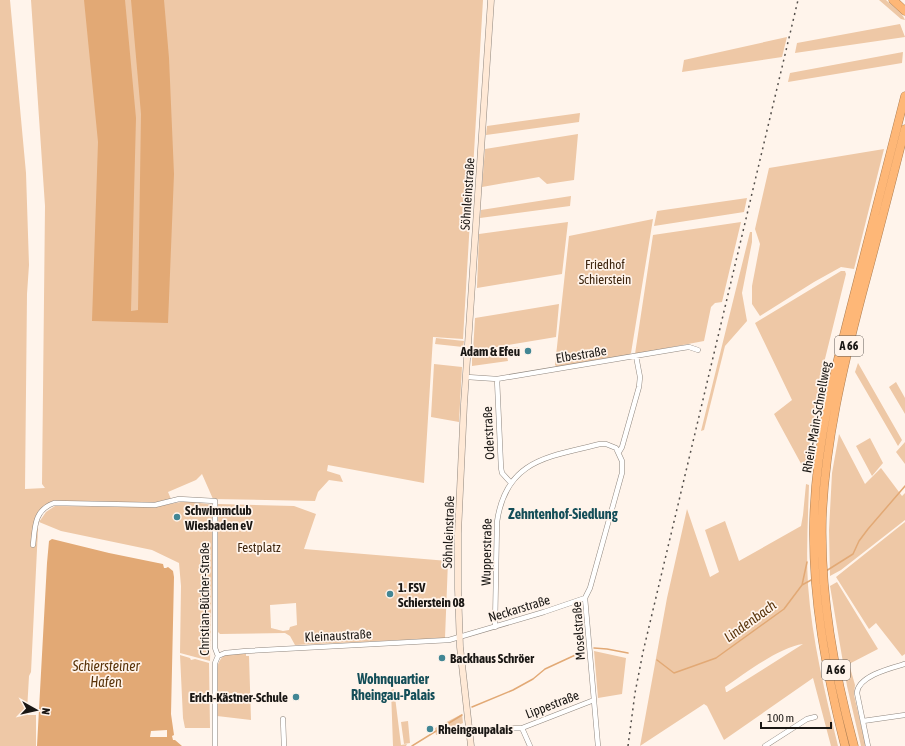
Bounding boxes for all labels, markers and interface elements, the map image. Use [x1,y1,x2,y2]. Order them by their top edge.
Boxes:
street label: Söhnleinstraße [457,157,478,231]
park label: Friedhof Schierstein [579,257,631,287]
road number: A 66 [835,336,863,356]
street label: Elbestraße [555,343,608,366]
place label: Adam & Efeu [459,344,520,359]
marker: Adam & Efeu [523,346,533,356]
street label: Rhein-Main-Schnellweg [799,360,834,474]
street label: Oderstraße [480,406,497,460]
street label: Söhnleinstraße [440,495,457,569]
place label: Schwimmclub Wiesbaden eV [184,503,253,533]
district label: Zehntenhof-Siedlung [508,506,619,522]
marker: Schwimmclub Wiesbaden eV [172,512,182,522]
street label: Wupperstraße [478,518,495,586]
park label: Festplatz [237,540,281,555]
street label: Christian-Bücher-Straße [197,542,212,656]
place label: 1. FSV Schierstein 08 [398,580,465,610]
marker: 1. FSV Schierstein 08 [385,589,395,599]
street label: Neckarstraße [486,592,552,625]
water label: Lindenbach [721,597,779,645]
street label: Moselstraße [569,601,588,661]
street label: Kleinaustraße [304,626,372,645]
place label: Backhaus Schröer [450,651,535,666]
marker: Backhaus Schröer [437,653,447,663]
water label: Schiersteiner Hafen [71,658,140,690]
road number: A 66 [822,660,850,680]
district label: Wohnquartier Rheingau-Palais [351,671,435,703]
street label: Lippestraße [523,687,581,722]
north arrow [16,690,56,730]
place label: Erich-Kästner-Schule [189,690,288,705]
marker: Erich-Kästner-Schule [291,692,301,702]
scale bar [761,704,831,730]
text: N [40,707,52,715]
text: 100 m [767,711,794,725]
place label: Rheingaupalais [438,722,513,737]
marker: Rheingaupalais [425,724,435,734]

